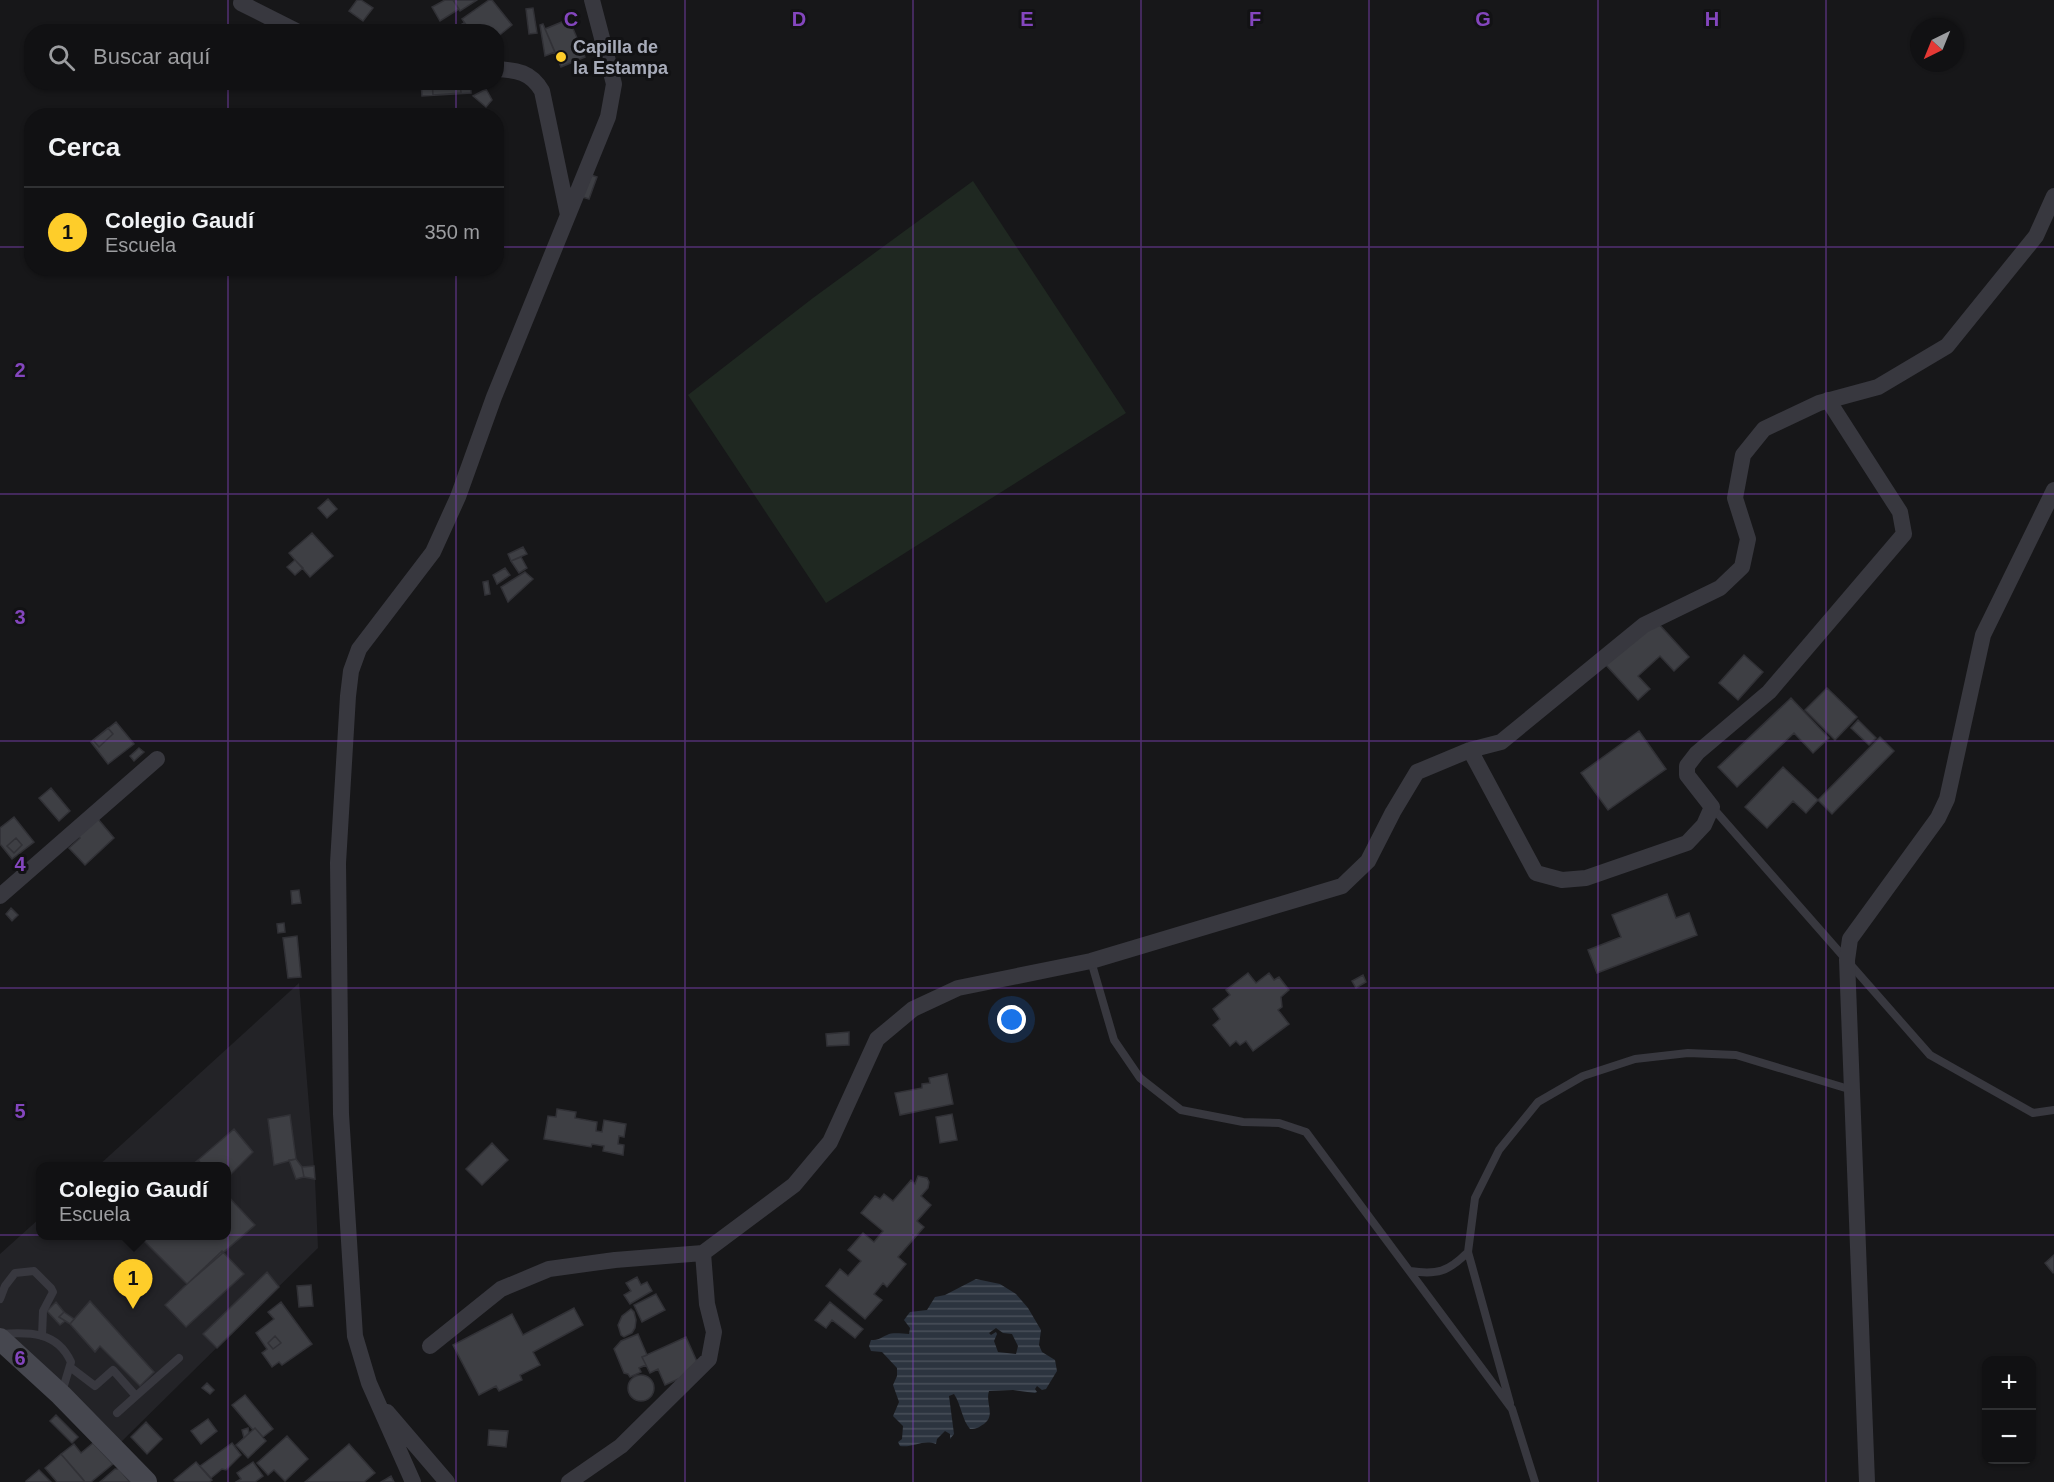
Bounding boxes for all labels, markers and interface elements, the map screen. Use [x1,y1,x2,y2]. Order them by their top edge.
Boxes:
text: C [564,8,578,30]
text: D [792,8,806,30]
text: E [1020,8,1034,30]
text: F [1249,8,1261,30]
text: G [1475,8,1491,30]
text: H [1705,8,1719,30]
north arrow [1910,18,1964,72]
search box [24,24,504,90]
place label: Capilla de la Estampa [573,37,669,78]
icon: search [45,41,78,74]
text: Buscar aquí [93,44,210,69]
marker: Capilla de la Estampa [554,50,568,64]
text: Cerca [48,132,120,162]
text: Colegio Gaudí [105,208,254,233]
text: 1 [62,221,73,243]
text: 350 m [424,221,480,243]
text: Escuela [105,234,176,256]
text: 2 [14,359,26,381]
text: 3 [14,606,26,628]
text: 4 [14,853,26,875]
your location [997,1005,1026,1034]
text: 5 [14,1100,26,1122]
popup [36,1162,231,1240]
text: Colegio Gaudí [59,1177,208,1202]
text: Escuela [59,1203,130,1225]
pin: 1 [114,1260,152,1309]
text: 6 [14,1347,26,1369]
map controls [1982,1356,2036,1464]
button: + [1982,1356,2036,1410]
button: − [1982,1410,2036,1464]

